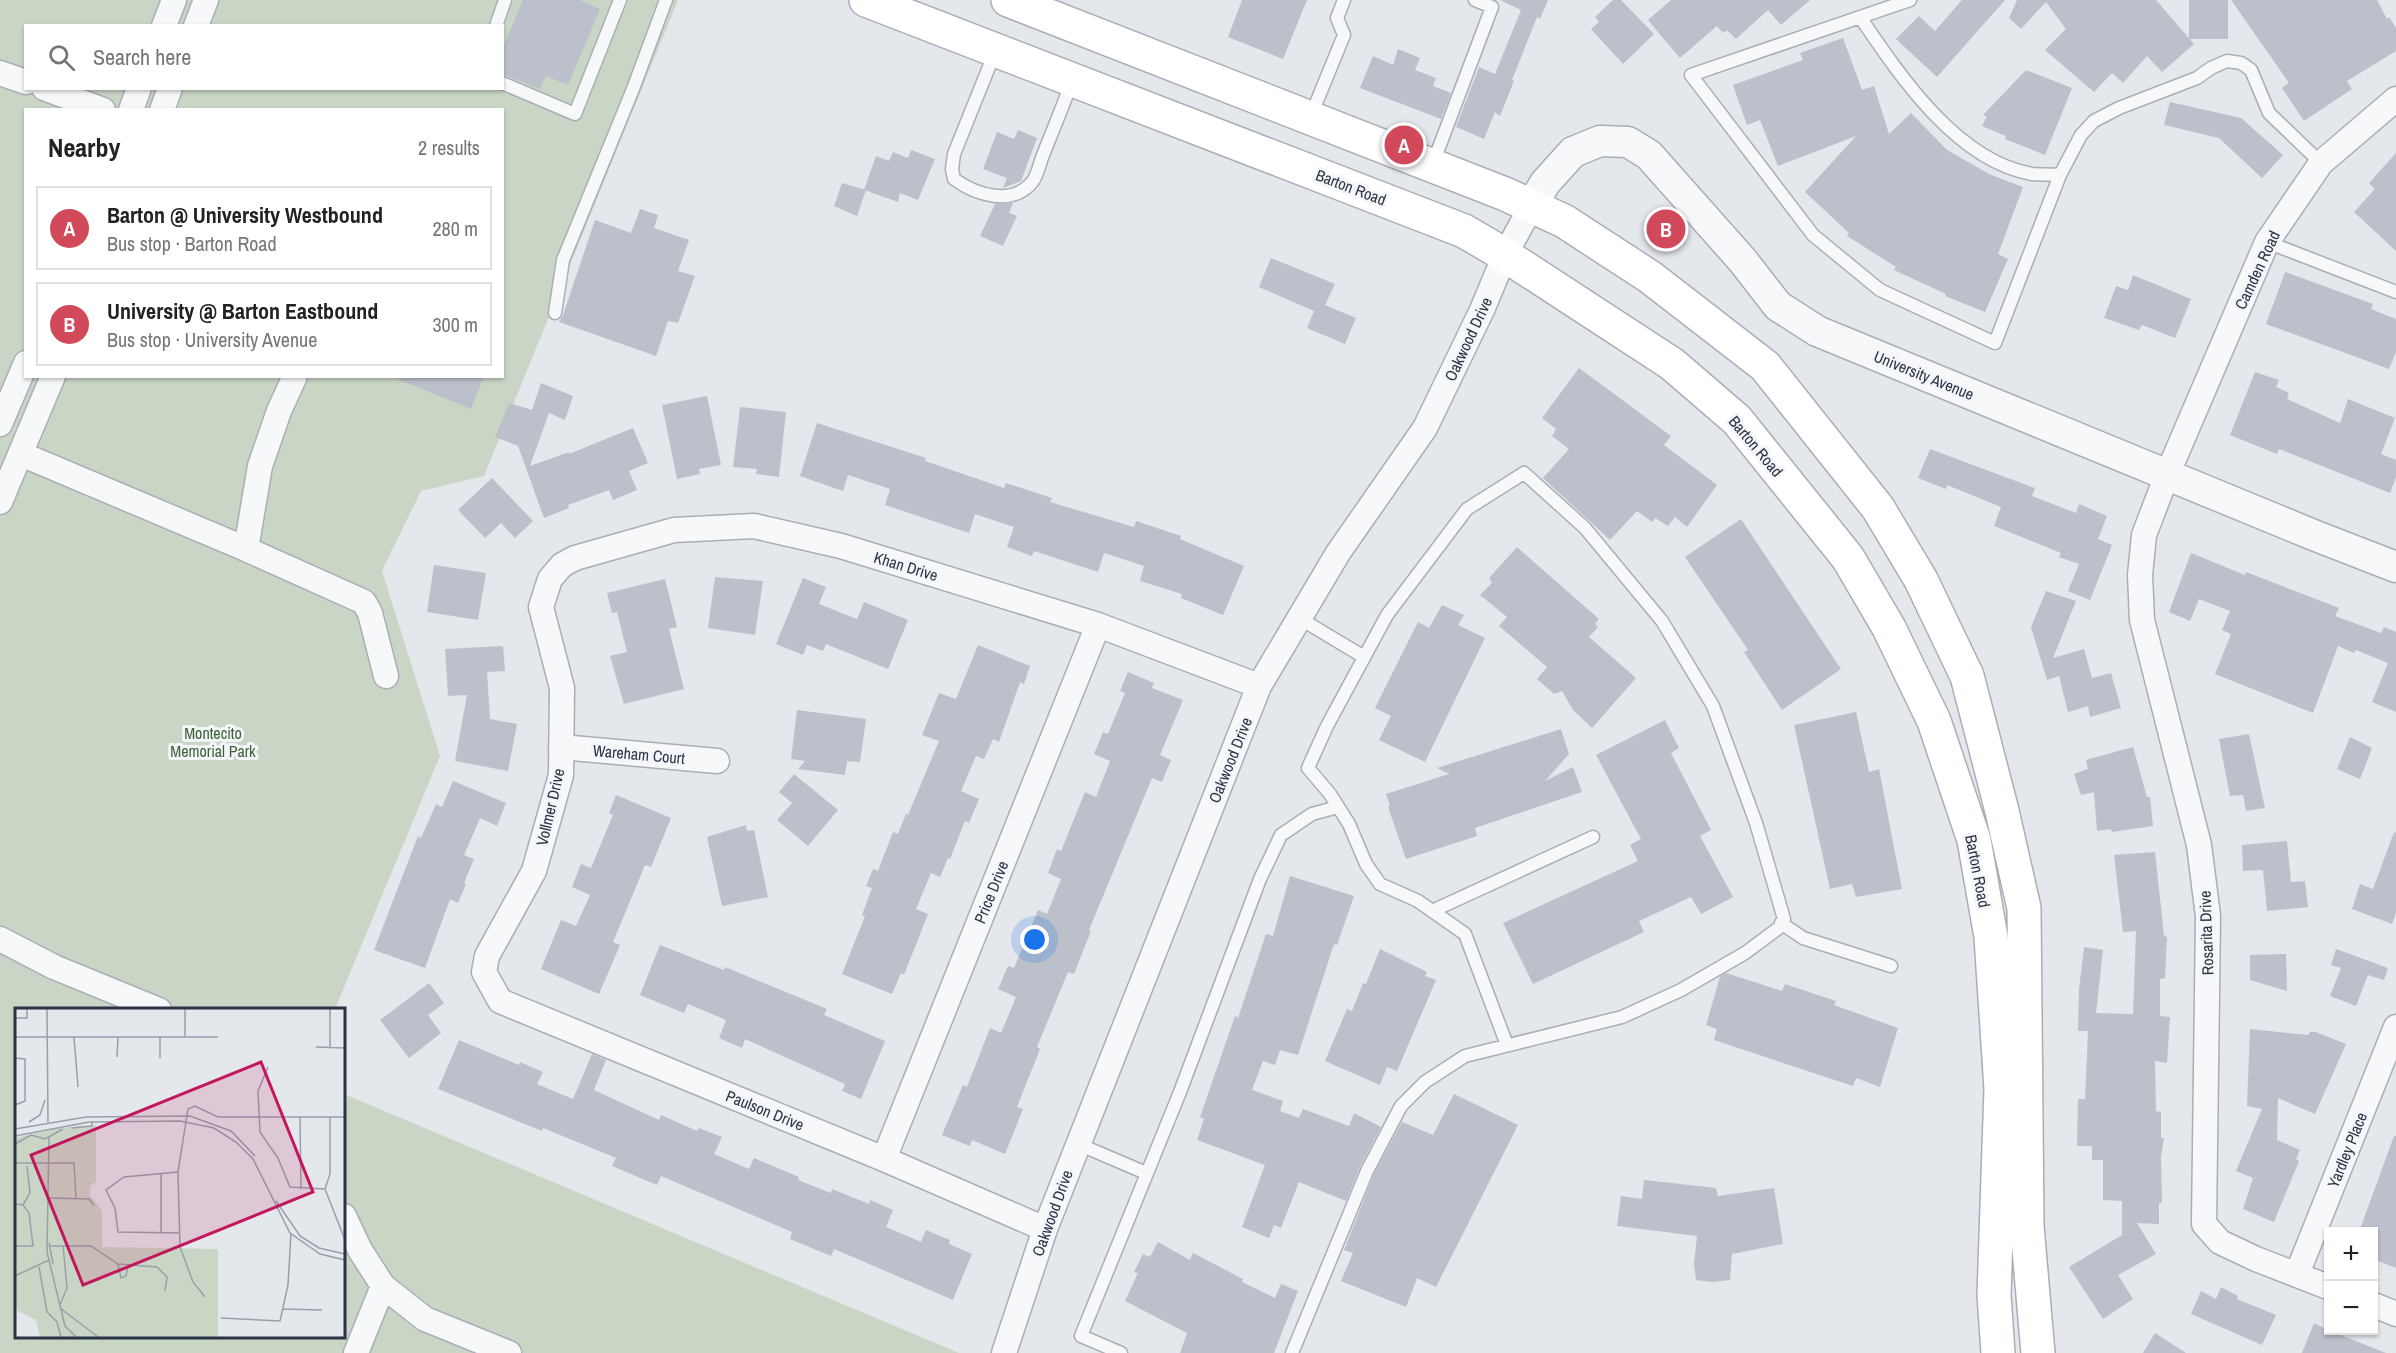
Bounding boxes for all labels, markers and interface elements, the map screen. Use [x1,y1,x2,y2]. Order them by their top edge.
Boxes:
search box [24,24,504,90]
icon: search [45,41,78,74]
text: Search here [93,42,191,72]
pin: A [1384,122,1424,168]
text: Nearby [48,130,120,165]
text: 2 results [418,134,480,161]
street label: Barton Road [1313,164,1389,210]
text: Barton @ University Westbound [107,200,383,230]
pin: B [1646,206,1686,252]
text: A [64,215,75,242]
text: 280 m [432,215,478,242]
street label: Camden Road [2229,227,2285,313]
text: Bus stop · Barton Road [107,230,277,257]
street label: Oakwood Drive [1439,293,1497,385]
text: University @ Barton Eastbound [107,296,378,326]
text: B [64,311,75,338]
text: 300 m [432,311,478,338]
text: Bus stop · University Avenue [107,326,317,353]
street label: University Avenue [1871,345,1977,405]
street label: Barton Road [1724,411,1788,481]
street label: Khan Drive [871,546,941,586]
street label: Oakwood Drive [1203,714,1257,806]
park label: Montecito Memorial Park [170,722,256,762]
street label: Wareham Court [592,739,686,769]
street label: Vollmer Drive [530,766,570,848]
street label: Barton Road [1960,833,1996,909]
street label: Price Drive [969,857,1013,927]
street label: Rosarita Drive [2194,890,2218,976]
your location [1020,925,1049,954]
inset map [15,1008,345,1338]
street label: Paulson Drive [723,1084,807,1136]
street label: Yardley Place [2322,1109,2372,1191]
street label: Oakwood Drive [1026,1167,1078,1259]
map controls [2324,1227,2378,1335]
button: + [2324,1227,2378,1281]
button: − [2324,1281,2378,1335]

